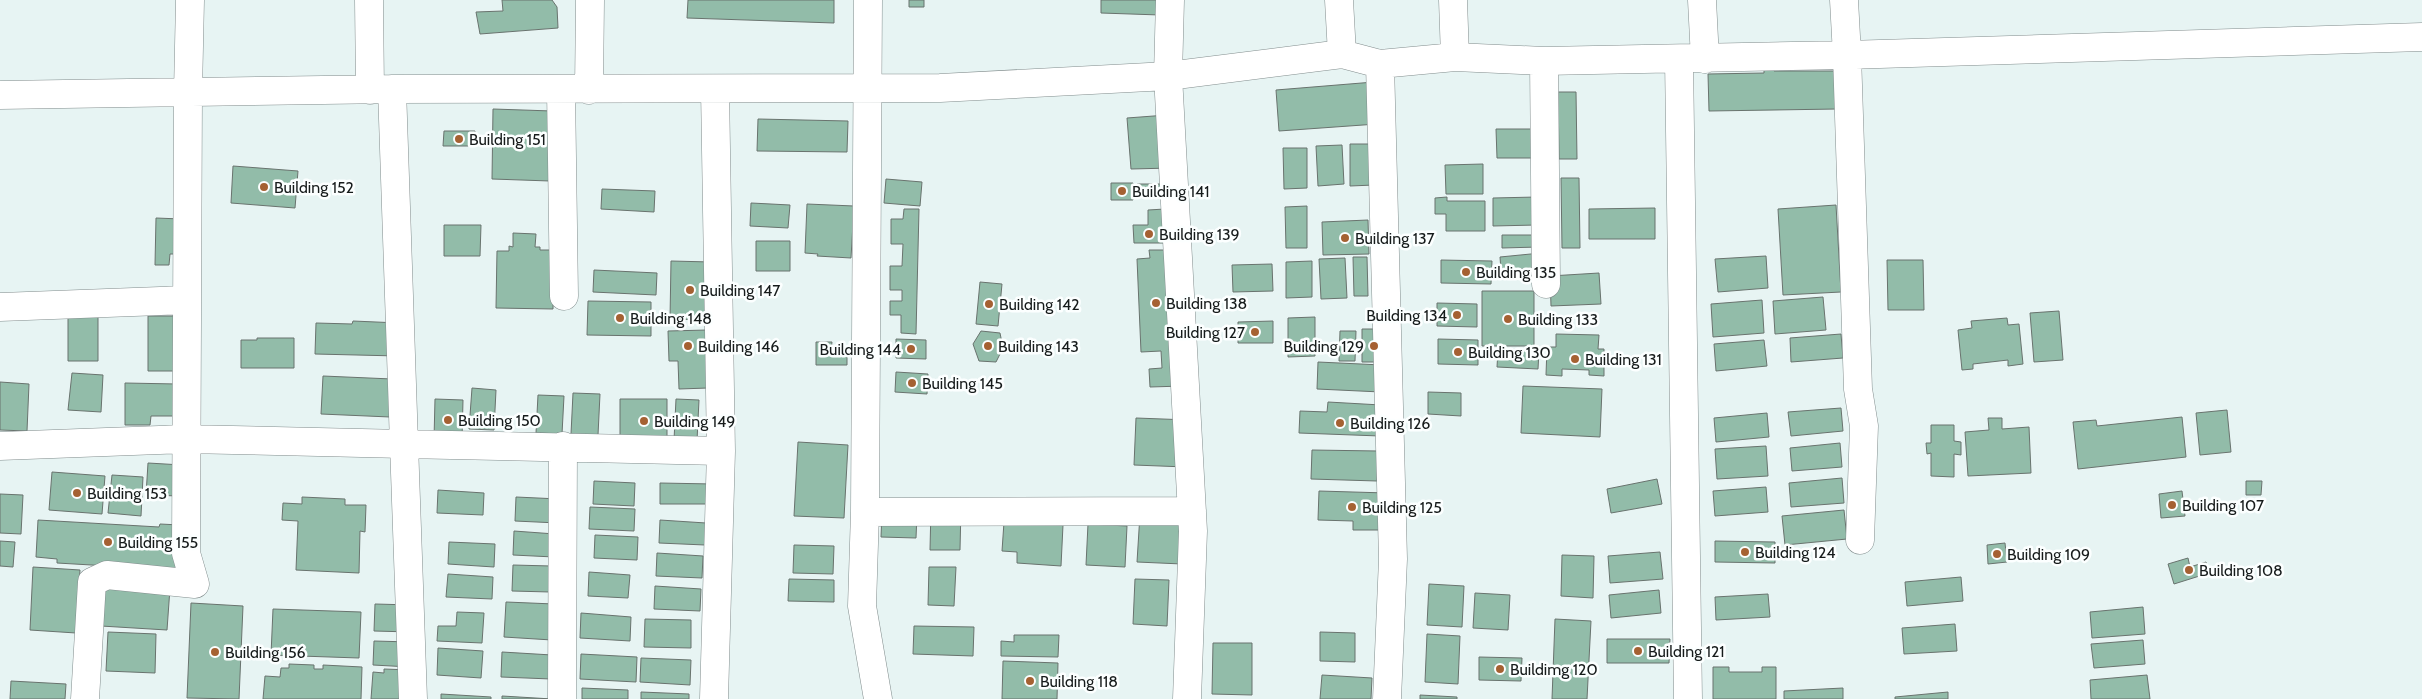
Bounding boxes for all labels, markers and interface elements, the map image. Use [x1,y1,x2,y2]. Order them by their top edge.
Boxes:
place label: Building 151 [469,130,546,149]
marker: Building 151 [453,133,465,145]
place label: Building 152 [274,178,354,197]
marker: Building 152 [258,181,270,193]
place label: Building 141 [1132,182,1209,201]
marker: Building 141 [1116,185,1128,197]
place label: Building 139 [1159,225,1240,244]
marker: Building 139 [1143,228,1155,240]
place label: Building 137 [1355,229,1435,248]
marker: Building 137 [1339,232,1351,244]
place label: Building 135 [1476,263,1556,282]
marker: Building 135 [1460,266,1472,278]
place label: Building 147 [700,281,780,300]
marker: Building 147 [684,284,696,296]
place label: Building 138 [1166,294,1247,313]
place label: Building 142 [999,295,1080,314]
marker: Building 138 [1150,297,1162,309]
marker: Building 142 [983,298,995,310]
place label: Building 134 [1366,306,1447,325]
place label: Building 148 [630,309,712,328]
marker: Building 134 [1451,309,1463,321]
place label: Building 133 [1518,310,1598,329]
marker: Building 148 [614,312,626,324]
marker: Building 133 [1502,313,1514,325]
place label: Building 127 [1166,323,1245,342]
marker: Building 127 [1249,326,1261,338]
place label: Building 146 [698,337,779,356]
place label: Building 143 [998,337,1079,356]
place label: Building 129 [1284,337,1364,356]
marker: Building 146 [682,340,694,352]
place label: Building 144 [820,340,901,359]
marker: Building 143 [982,340,994,352]
marker: Building 129 [1368,340,1380,352]
marker: Building 144 [905,343,917,355]
place label: Building 130 [1468,343,1551,362]
marker: Building 130 [1452,346,1464,358]
place label: Building 131 [1585,350,1662,369]
marker: Building 131 [1569,353,1581,365]
place label: Building 145 [922,374,1003,393]
marker: Building 145 [906,377,918,389]
place label: Building 150 [458,411,541,430]
place label: Building 149 [654,412,735,431]
marker: Building 150 [442,414,454,426]
place label: Building 126 [1350,414,1430,433]
marker: Building 149 [638,415,650,427]
marker: Building 126 [1334,417,1346,429]
place label: Building 153 [87,484,167,503]
marker: Building 153 [71,487,83,499]
place label: Building 107 [2182,496,2264,515]
place label: Building 125 [1362,498,1442,517]
marker: Building 107 [2166,499,2178,511]
marker: Building 125 [1346,501,1358,513]
place label: Building 155 [118,533,198,552]
marker: Building 155 [102,536,114,548]
place label: Building 124 [1755,543,1836,562]
place label: Building 109 [2007,545,2090,564]
marker: Building 124 [1739,546,1751,558]
marker: Building 109 [1991,548,2003,560]
place label: Building 108 [2199,561,2283,580]
marker: Building 108 [2183,564,2195,576]
place label: Building 121 [1648,642,1725,661]
place label: Building 156 [225,643,306,662]
marker: Building 121 [1632,645,1644,657]
marker: Building 156 [209,646,221,658]
place label: Buildimg 120 [1510,660,1598,679]
marker: Buildimg 120 [1494,663,1506,675]
place label: Building 118 [1040,672,1118,691]
marker: Building 118 [1024,675,1036,687]

